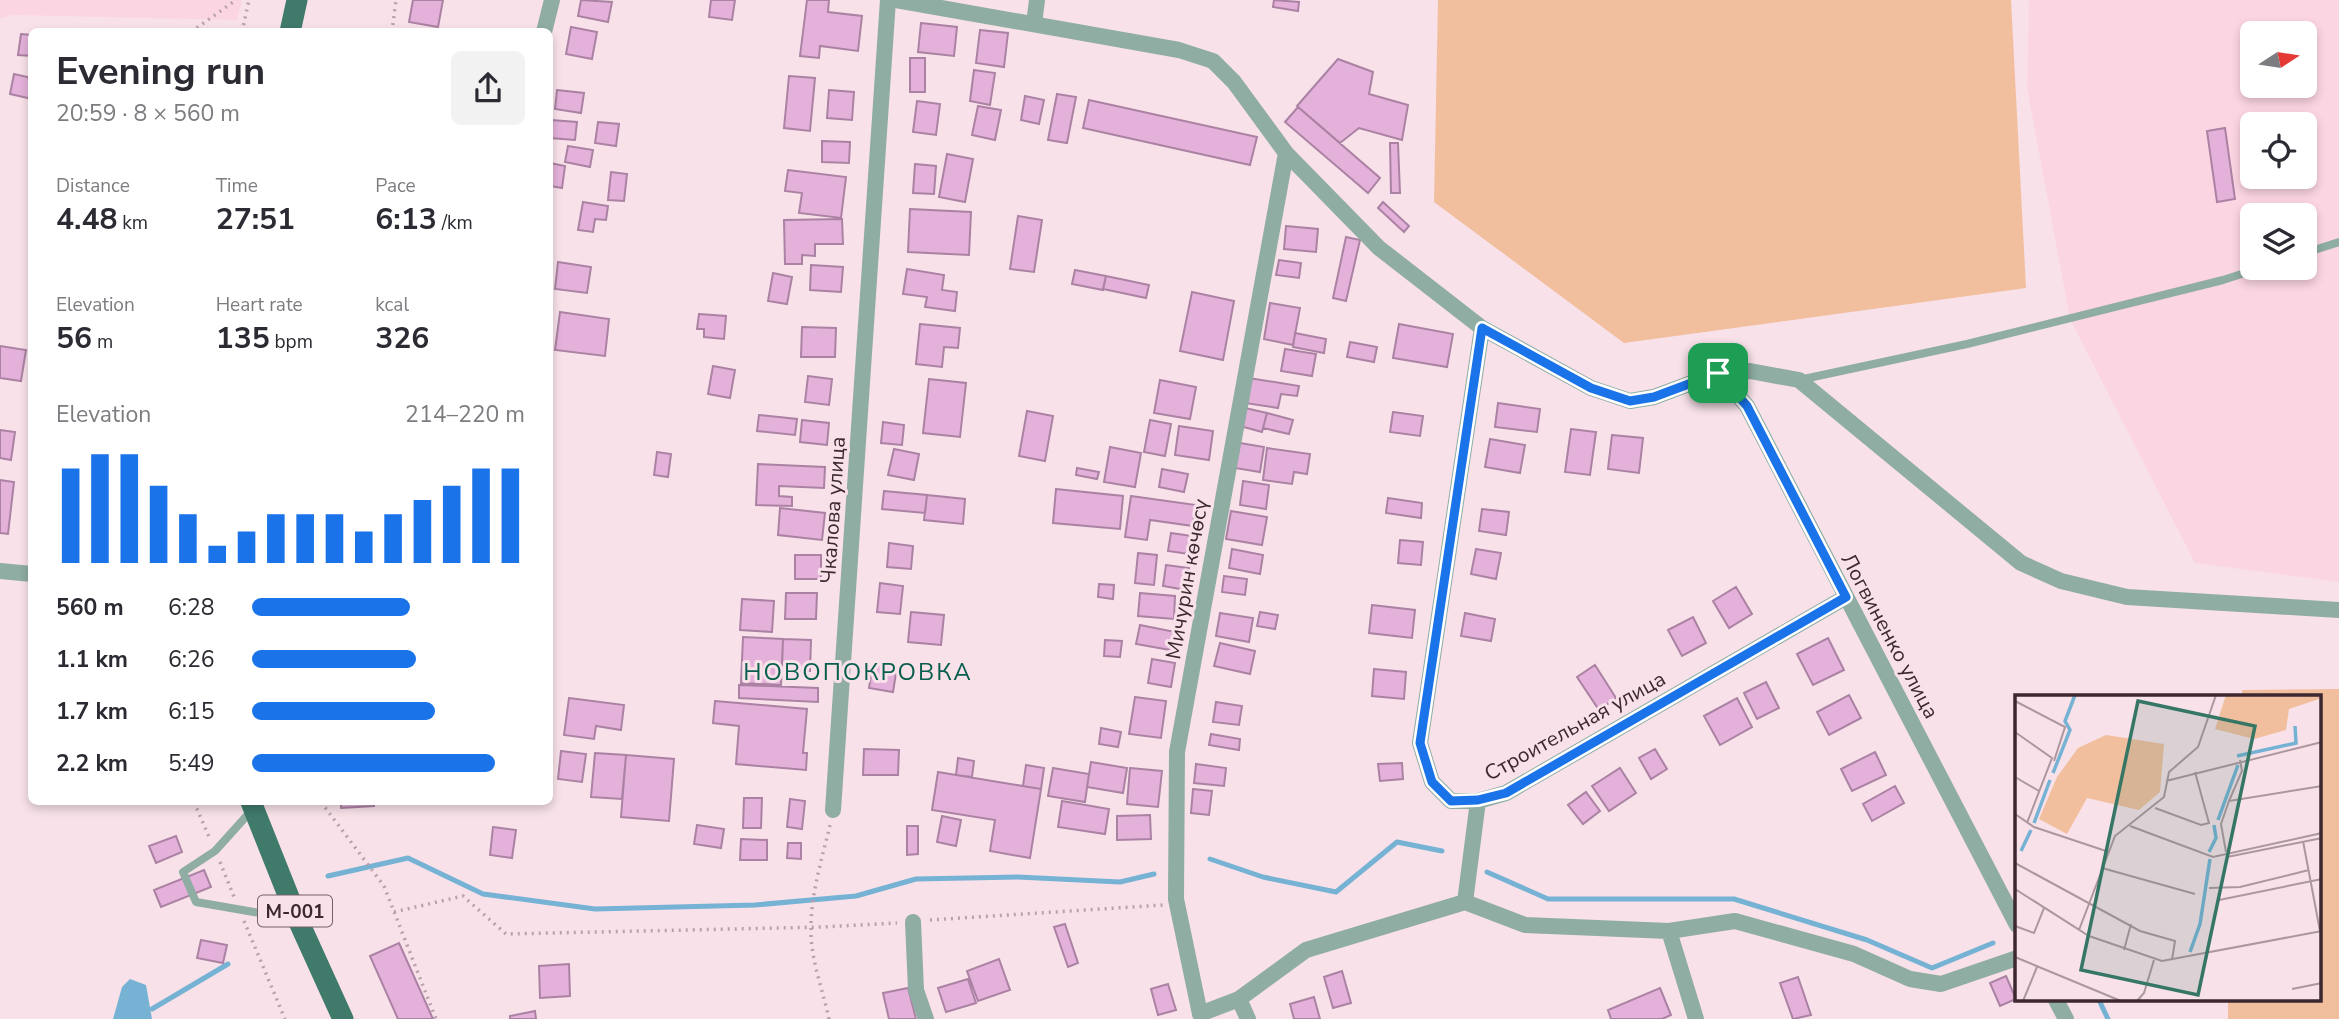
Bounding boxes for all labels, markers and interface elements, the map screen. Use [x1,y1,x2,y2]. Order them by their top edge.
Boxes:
north arrow [2240,21,2317,98]
map controls [2240,21,2317,280]
text: Evening run [56,46,265,97]
button: share [451,51,525,125]
text: 20:59 · 8 × 560 m [56,98,240,129]
button: locate [2240,112,2317,189]
text: Distance [56,173,130,199]
text: Time [216,173,258,199]
text: Pace [375,173,416,199]
text: 4.48 [56,199,117,240]
text: 27:51 [216,199,295,240]
text: 6:13 [375,199,437,240]
button: layers [2240,203,2317,280]
text: km [117,210,148,236]
text: /km [437,210,473,236]
text: Elevation [56,292,135,318]
text: Heart rate [216,292,303,318]
text: kcal [375,292,409,318]
text: 56 [56,318,92,359]
text: 135 [216,318,270,359]
text: 326 [375,318,429,359]
text: m [92,329,113,355]
text: bpm [270,329,313,355]
pin [1688,343,1748,403]
icon: arrive [1699,354,1737,392]
text: Elevation [56,399,151,430]
text: 214–220 m [405,399,525,430]
street label: Чкалова улица [814,436,852,584]
street label: Мичурин көчөсү [1159,496,1215,661]
street label: Логвиненко улица [1835,549,1945,723]
text: 560 m [56,592,124,623]
text: 6:28 [168,592,215,623]
text: 1.1 km [56,644,128,675]
text: 6:26 [168,644,215,675]
district label: НОВОПОКРОВКА [743,656,973,688]
street label: Строительная улица [1479,665,1671,787]
inset map [2015,695,2322,1002]
text: 1.7 km [56,696,128,727]
text: 6:15 [168,696,215,727]
text: 2.2 km [56,748,128,779]
text: 5:49 [168,748,215,779]
road number: М-001 [258,896,332,926]

